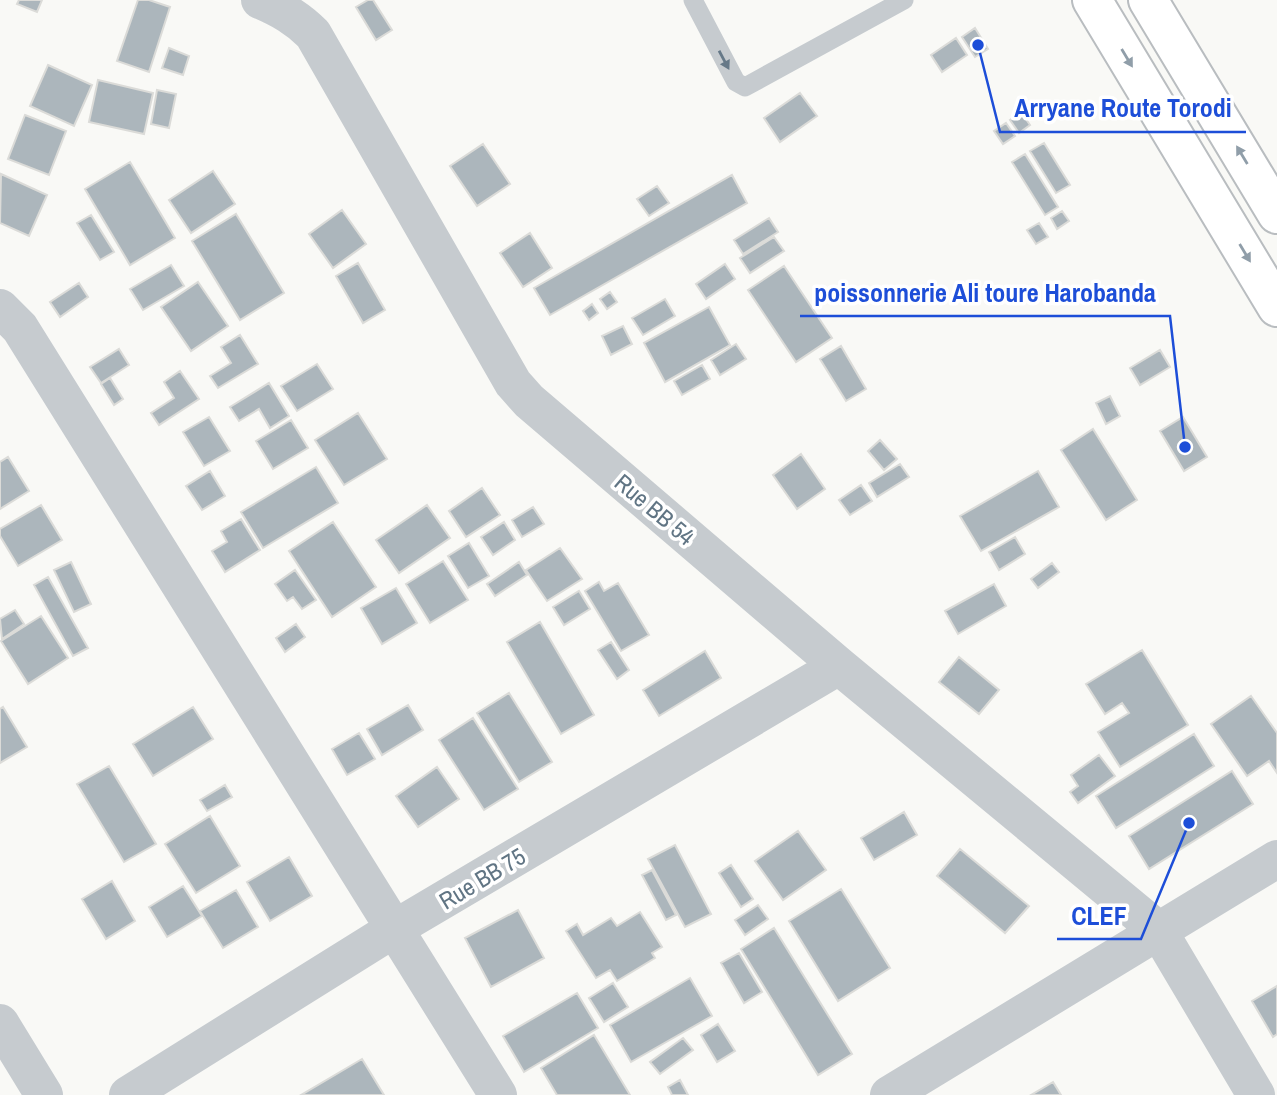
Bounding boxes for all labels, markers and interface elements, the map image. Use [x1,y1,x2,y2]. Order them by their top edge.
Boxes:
one-way arrow [1121,49,1134,68]
one-way arrow [718,51,730,71]
callout: Arryane Route Torodi [1000,85,1246,132]
text: Arryane Route Torodi [1014,90,1232,125]
one-way arrow [1235,146,1248,165]
one-way arrow [1238,244,1251,263]
callout: poissonnerie Ali toure Harobanda [800,269,1170,316]
text: poissonnerie Ali toure Harobanda [814,275,1156,310]
street label: Rue BB 54 [608,466,702,552]
street label: Rue BB 75 [433,840,531,916]
callout: CLEF [1057,892,1141,939]
text: CLEF [1071,898,1127,933]

